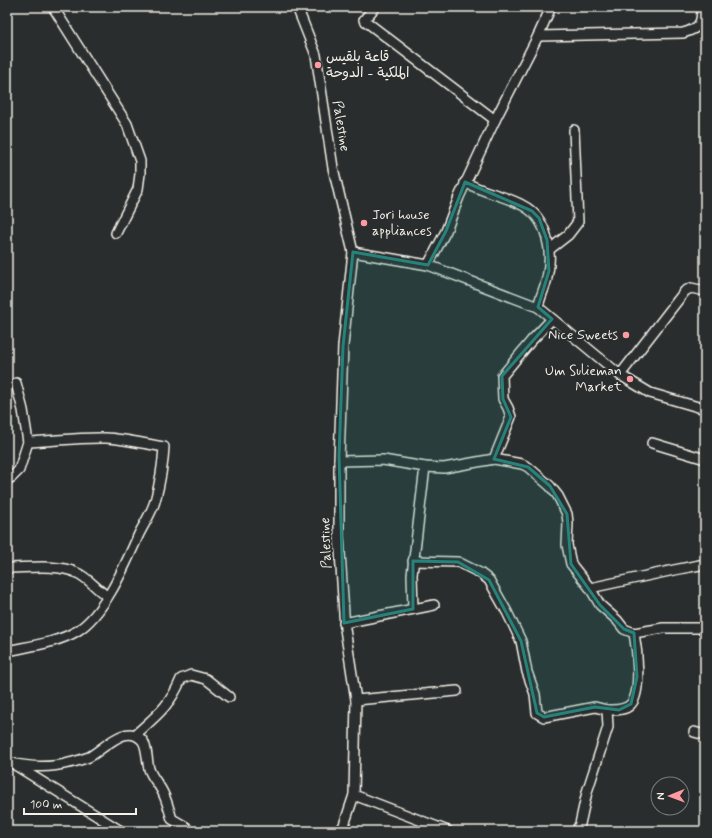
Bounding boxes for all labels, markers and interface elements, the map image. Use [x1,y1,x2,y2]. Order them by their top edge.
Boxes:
place label: قاعة بلقيس الملكية - الدوحة [326,48,410,82]
marker: قاعة بلقيس الملكية - الدوحة [313,60,323,70]
street label: Palestine [328,99,354,153]
place label: Jori house appliances [372,206,432,240]
marker: Jori house appliances [359,218,369,228]
place label: Nice Sweets [548,326,618,344]
marker: Nice Sweets [621,330,631,340]
place label: Um Sulieman Market [545,362,623,396]
marker: Um Sulieman Market [625,374,635,384]
street label: Palestine [316,517,336,569]
north arrow [650,776,690,816]
scale bar [24,790,136,816]
text: N [654,792,668,800]
text: 100 m [30,797,62,813]

